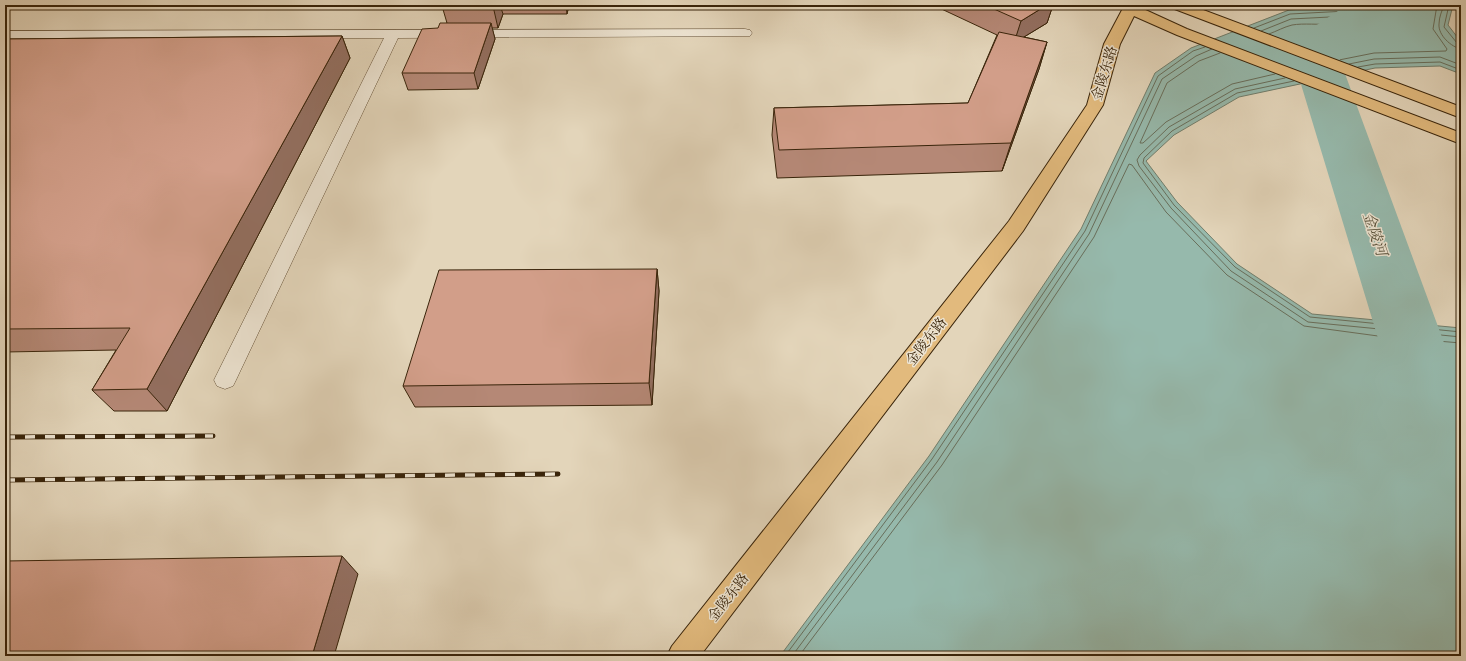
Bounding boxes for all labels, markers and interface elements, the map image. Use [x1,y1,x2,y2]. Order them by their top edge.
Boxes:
street label: 金陵东路 [1088,44,1121,102]
water label: 金陵河 [1359,210,1392,261]
street label: 金陵东路 [902,314,950,369]
street label: 金陵东路 [704,570,752,625]

